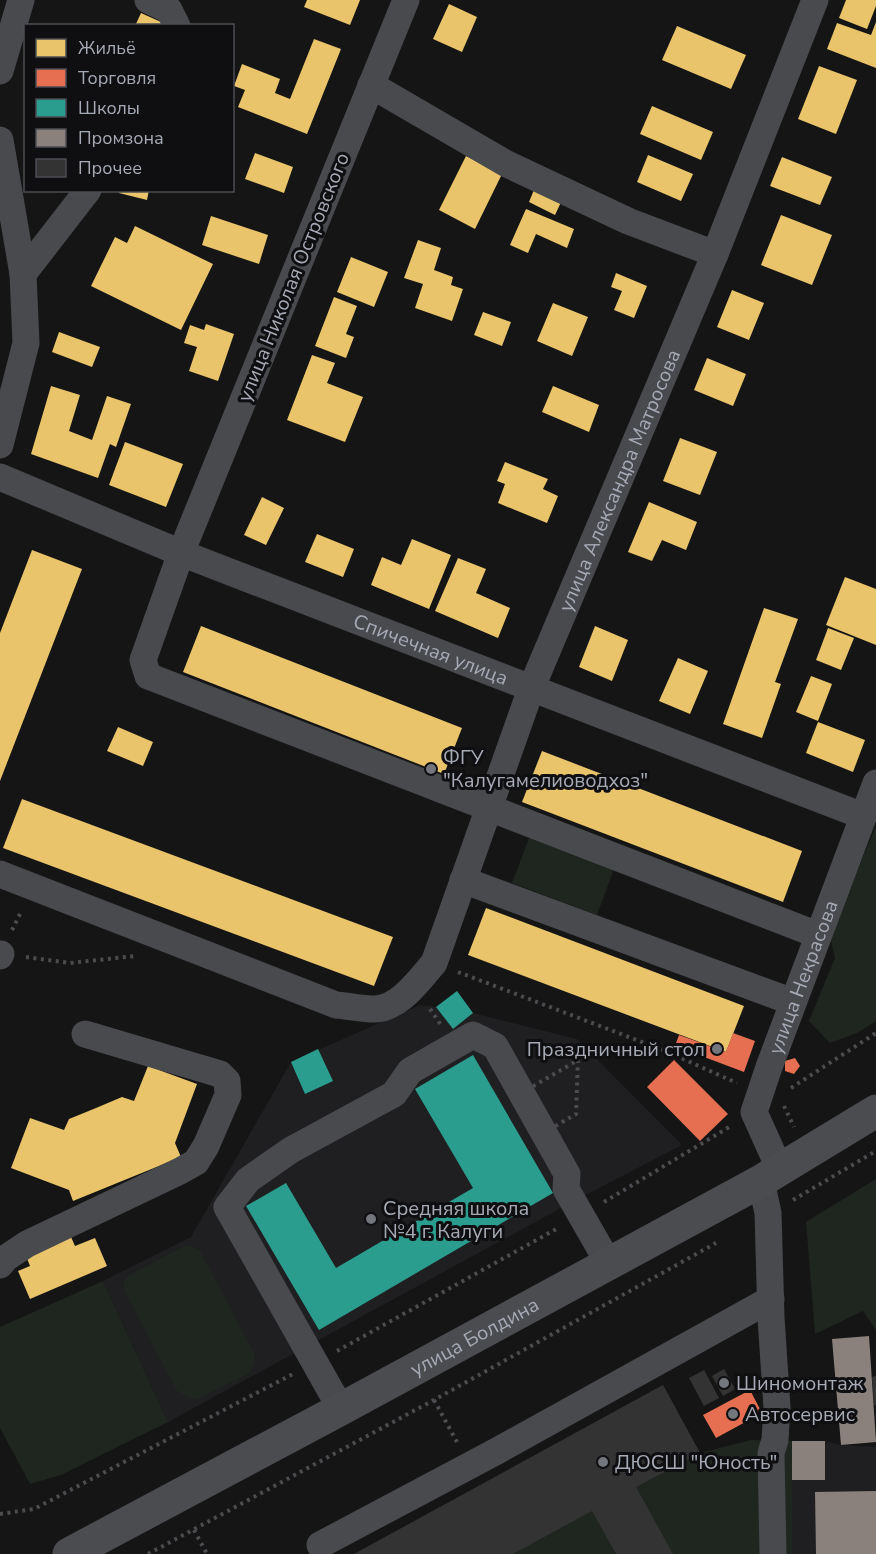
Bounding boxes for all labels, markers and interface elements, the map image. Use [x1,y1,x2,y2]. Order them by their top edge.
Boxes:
legend [24,24,234,192]
text: Жильё [78,36,136,60]
text: Торговля [78,66,156,90]
text: Школы [78,96,140,120]
text: Промзона [78,126,164,150]
street label: улица Николая Островского [231,148,356,406]
text: Прочее [78,156,142,180]
street label: улица Александра Матросова [552,345,687,616]
street label: Спичечная улица [349,608,512,692]
place label: ФГУ "Калугамелиоводхоз" [443,744,648,794]
marker: ФГУ "Калугамелиоводхоз" [424,762,438,776]
street label: улица Некрасова [762,896,845,1058]
place label: Праздничный стол [527,1036,705,1063]
marker: Праздничный стол [710,1042,724,1056]
place label: Средняя школа №4 г. Калуги [383,1195,529,1245]
marker: Средняя школа №4 г. Калуги [364,1212,378,1226]
street label: улица Болдина [405,1291,544,1383]
place label: Шиномонтаж [736,1370,864,1397]
marker: Шиномонтаж [717,1376,731,1390]
place label: Автосервис [745,1401,855,1428]
marker: Автосервис [726,1407,740,1421]
place label: ДЮСШ "Юность" [615,1449,777,1476]
marker: ДЮСШ "Юность" [596,1455,610,1469]

